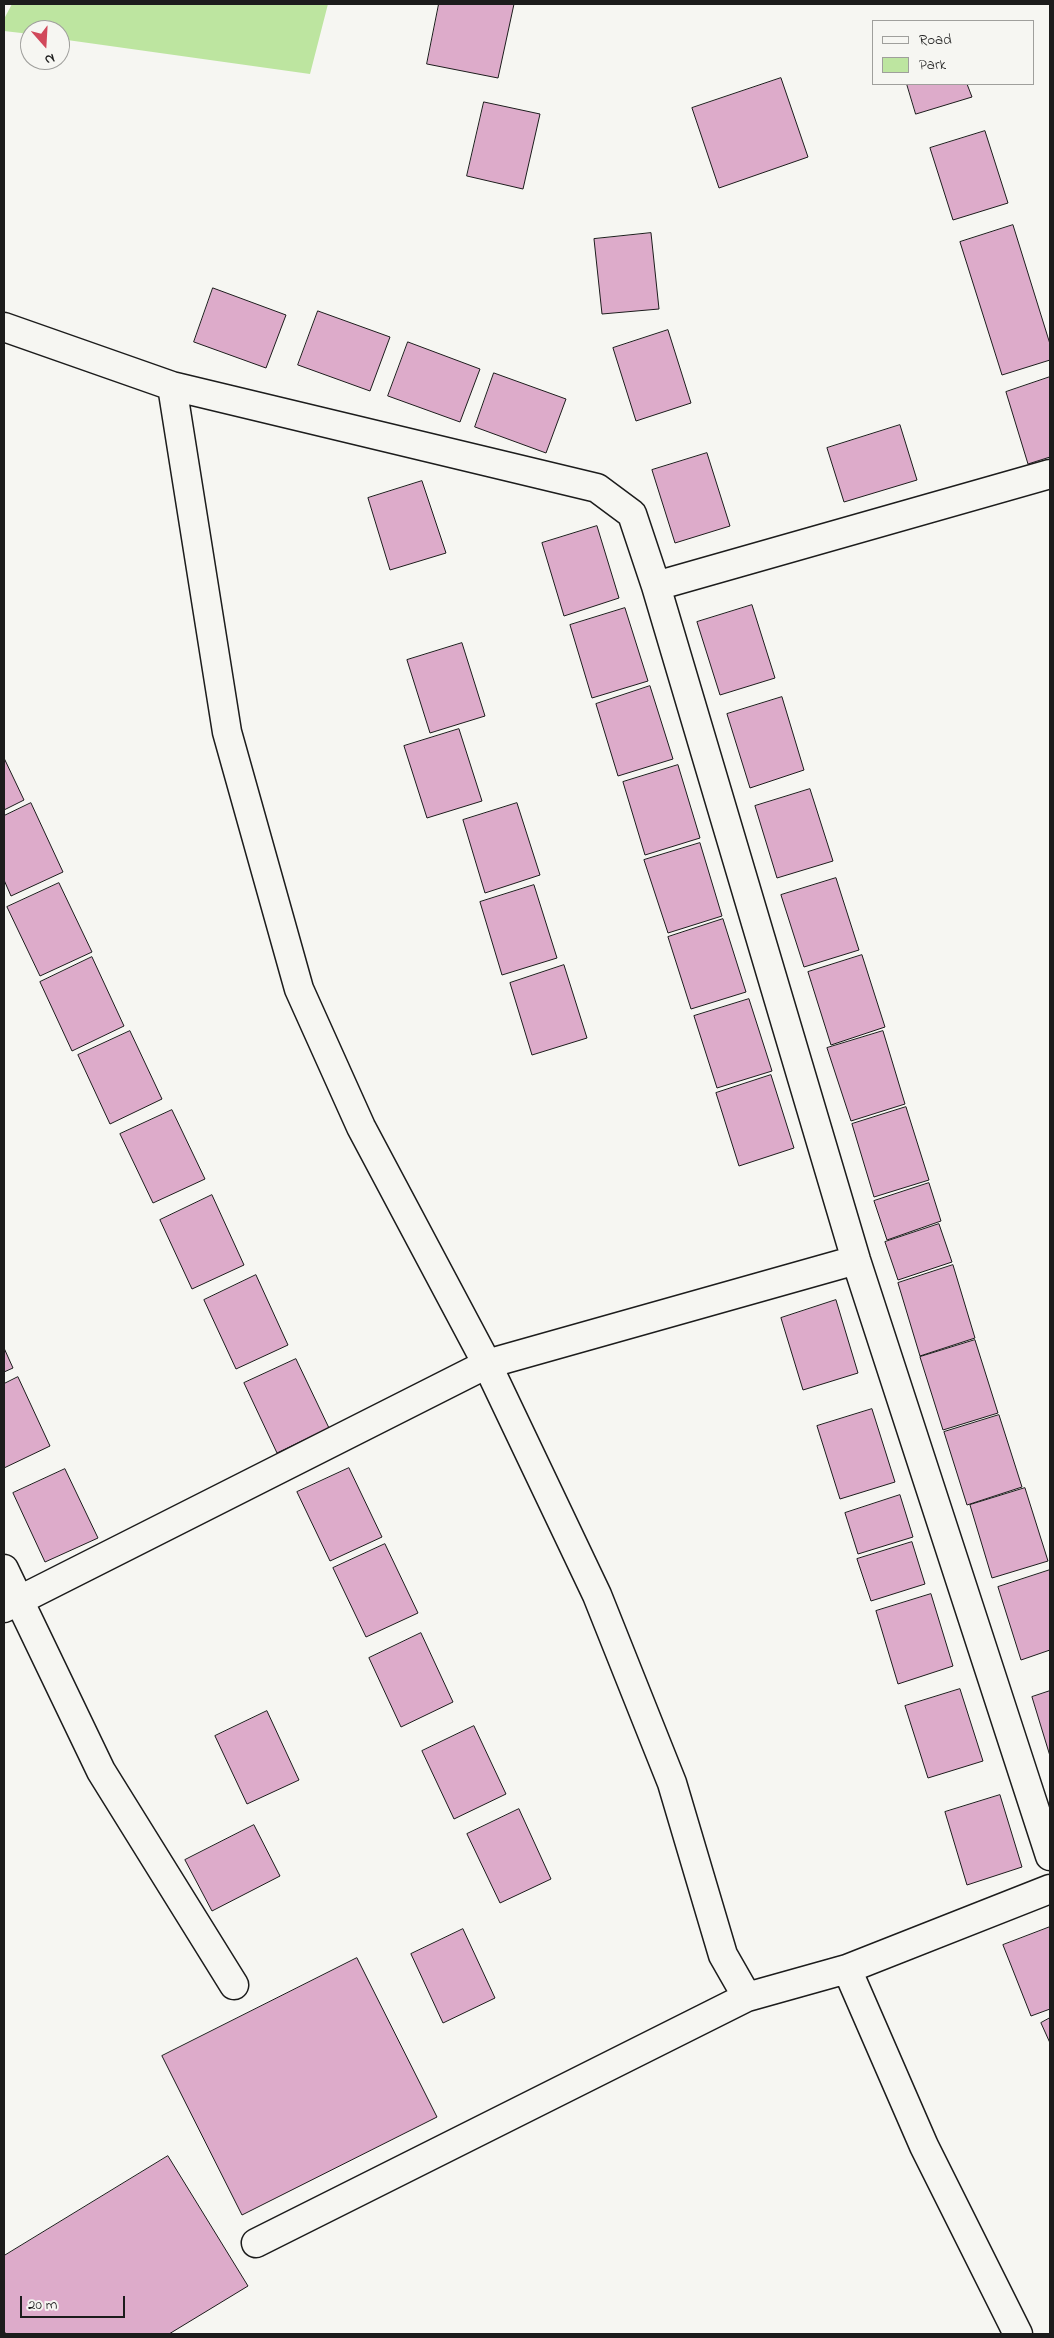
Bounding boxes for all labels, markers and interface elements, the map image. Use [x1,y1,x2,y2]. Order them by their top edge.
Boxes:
north arrow [20,20,70,70]
legend [872,20,1034,85]
text: Road [919,29,952,51]
text: N [42,47,58,70]
text: Park [919,54,946,76]
scale bar [22,2286,128,2318]
text: 20 m [28,2294,57,2316]

